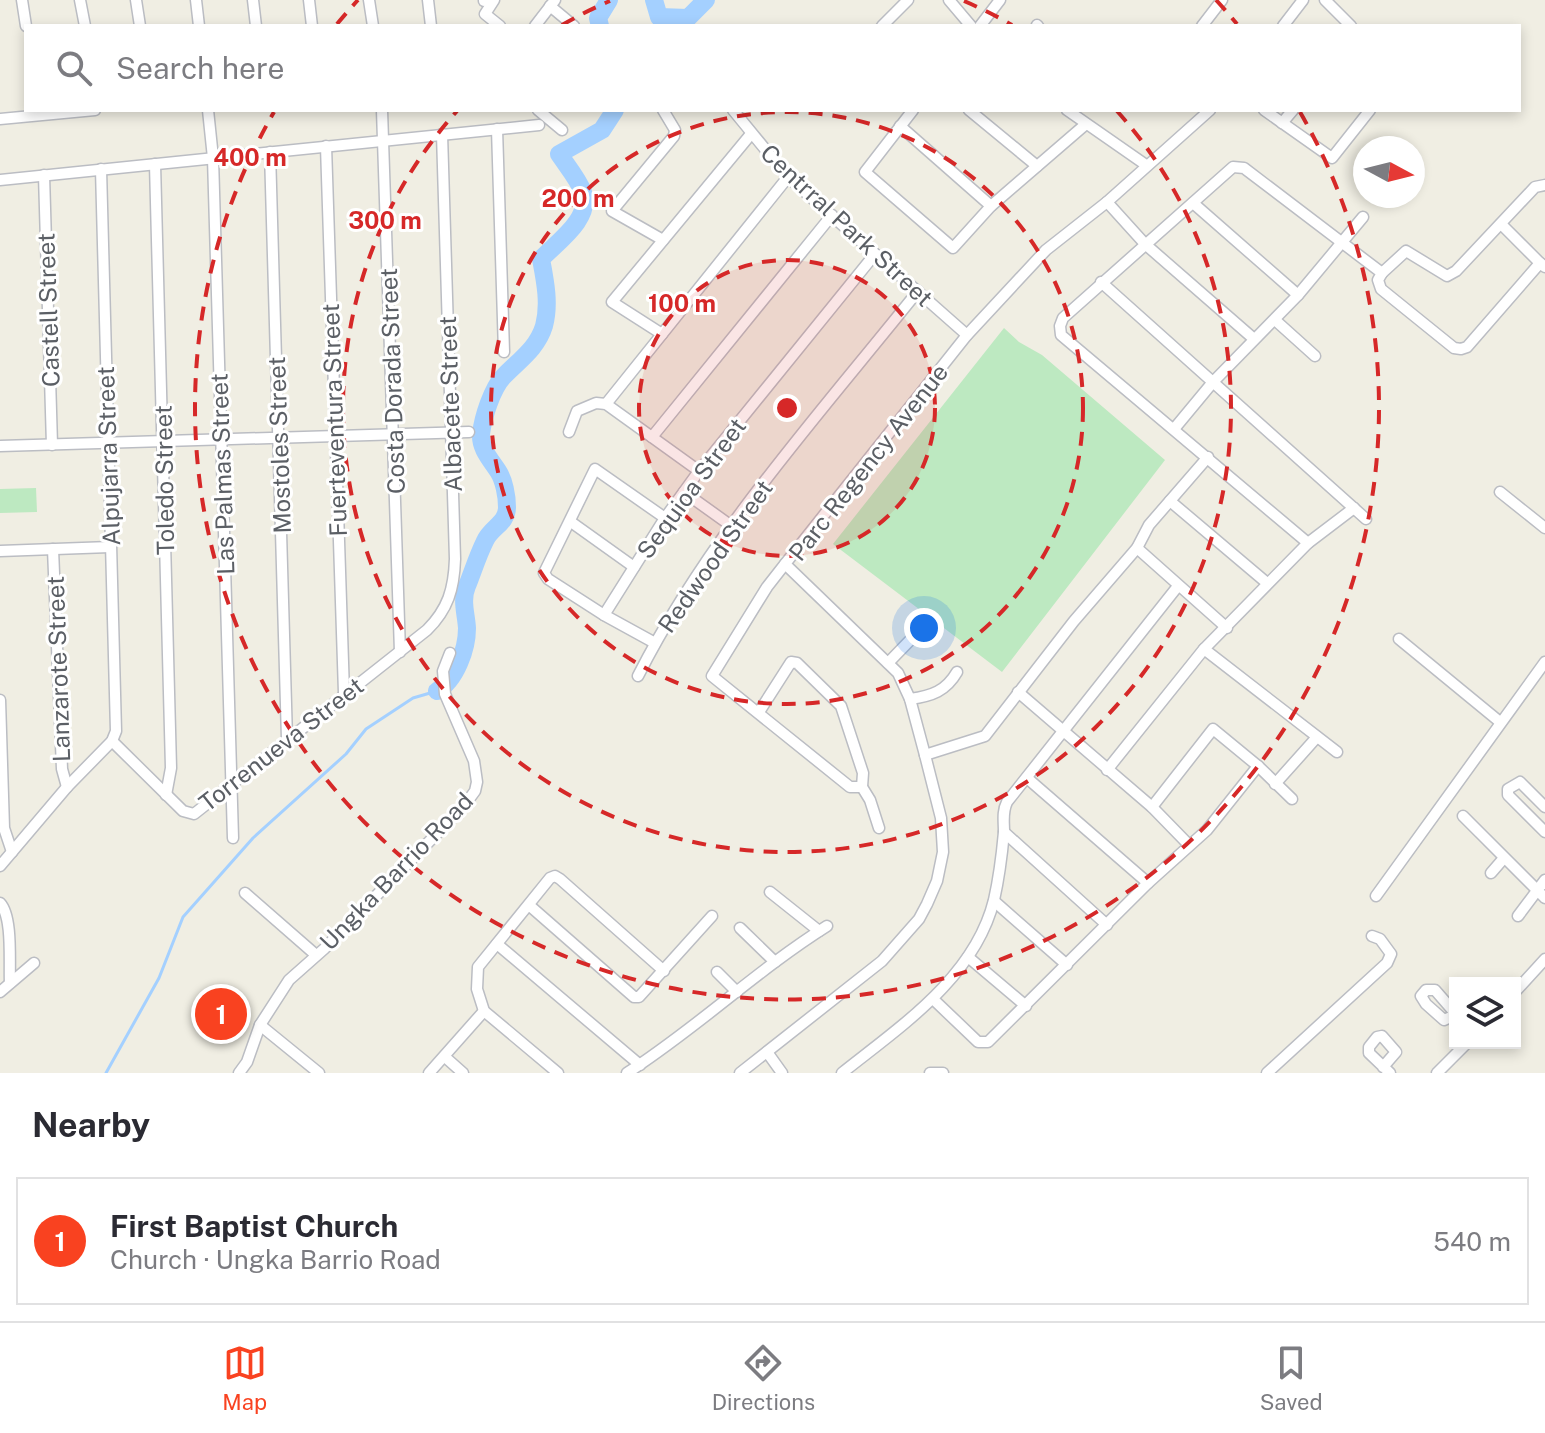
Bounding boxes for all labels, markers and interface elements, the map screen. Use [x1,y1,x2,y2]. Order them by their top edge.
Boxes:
search box [24,24,1521,112]
icon: search [52,46,96,90]
text: Search here [116,50,284,86]
north arrow [1353,136,1425,208]
street label: Centrral Park Street [755,138,939,312]
text: 400 m [213,143,287,171]
text: 200 m [541,184,615,212]
text: 300 m [348,206,422,234]
street label: Castell Street [31,232,65,388]
street label: Costa Dorada Street [374,267,410,495]
text: 100 m [648,289,716,317]
street label: Fuerteventura Street [316,303,352,537]
street label: Albacete Street [433,316,467,492]
street label: Mostoles Street [262,356,296,534]
street label: Parc Regency Avenue [783,358,953,566]
street label: Alpujarra Street [91,366,125,546]
street label: Las Palmas Street [204,373,240,575]
centre of rings [773,394,801,422]
street label: Toledo Street [149,405,179,555]
street label: Sequioa Street [631,412,751,564]
street label: Redwood Street [652,474,778,638]
street label: Lanzarote Street [41,576,75,762]
your location [904,608,944,648]
street label: Torrenueva Street [193,671,369,817]
street label: Ungka Barrio Road [314,786,478,956]
map controls [1449,977,1521,1049]
button: layers [1449,977,1521,1049]
pin: 1 [195,984,247,1044]
text: Nearby [32,1105,150,1145]
text: First Baptist Church [110,1208,398,1244]
text: 1 [54,1226,66,1257]
text: 540 m [1433,1226,1511,1257]
text: Church · Ungka Barrio Road [110,1244,441,1275]
tab: Map [222,1341,267,1415]
tab: Directions [712,1341,815,1415]
tab: Saved [1260,1341,1323,1415]

